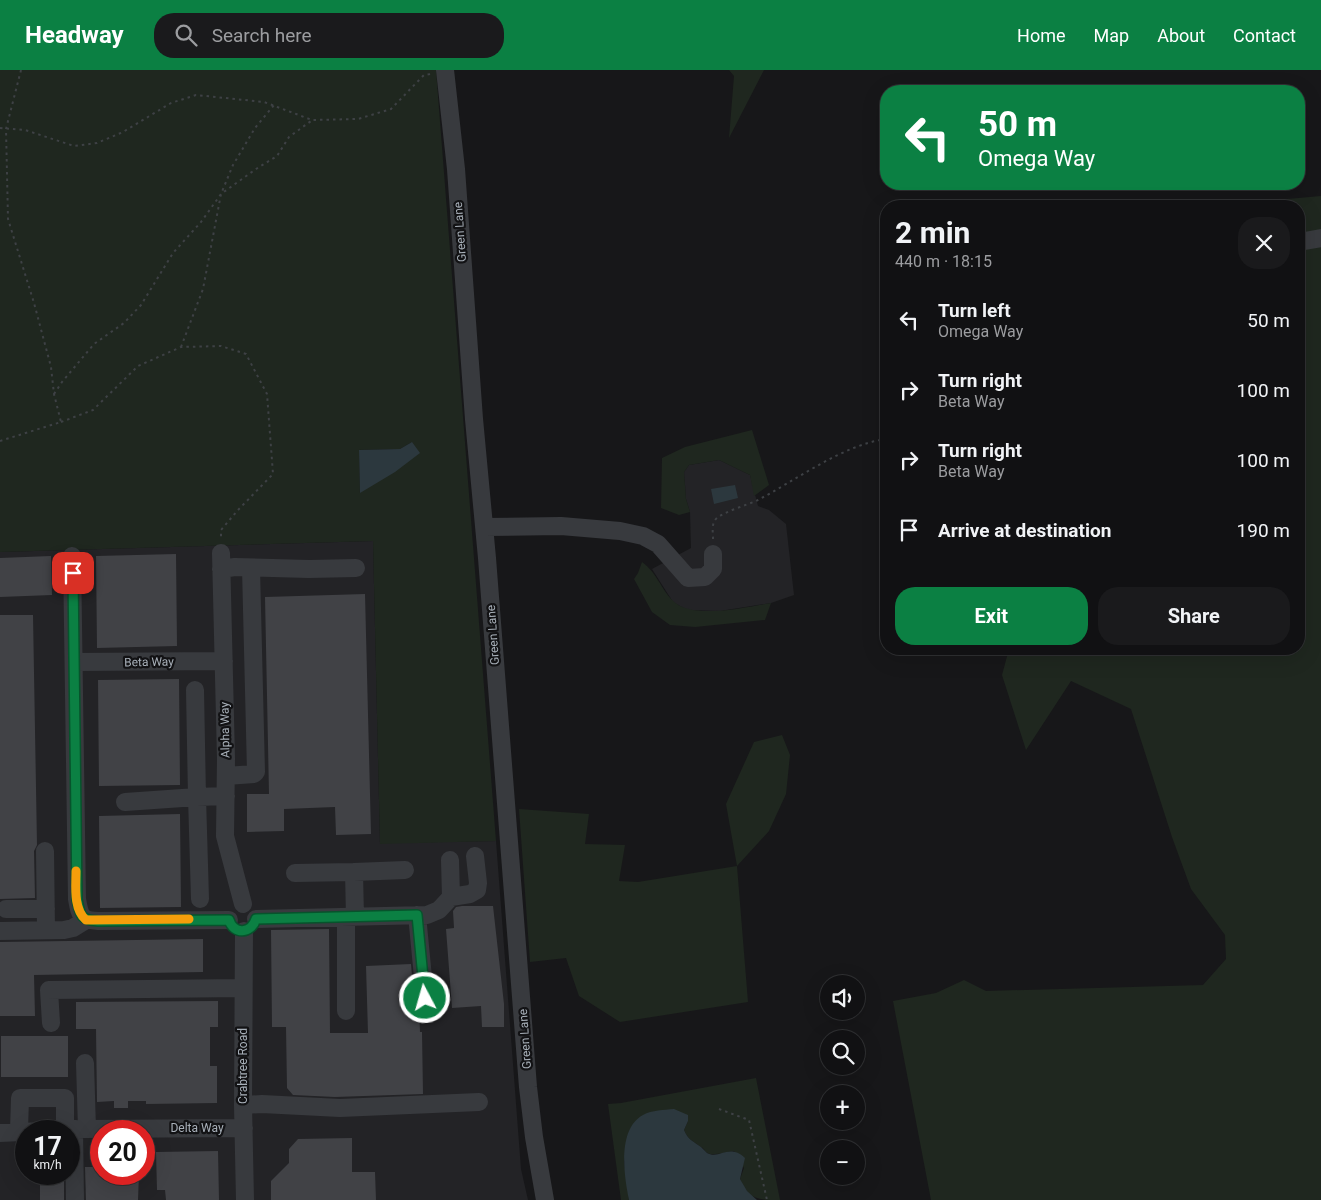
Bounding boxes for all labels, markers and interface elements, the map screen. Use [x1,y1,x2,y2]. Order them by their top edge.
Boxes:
search box [154,13,504,58]
text: Headway [25,21,124,49]
icon: search [172,21,200,49]
text: Search here [212,24,312,47]
text: Home [1017,25,1066,46]
text: Map [1094,25,1129,46]
text: About [1157,25,1205,46]
text: Contact [1233,25,1296,46]
text: 50 m [978,104,1057,145]
icon: left [895,105,960,170]
text: Omega Way [978,146,1095,171]
street label: Green Lane [451,201,469,263]
text: 2 min [895,215,970,250]
button: close [1238,217,1290,269]
text: 440 m · 18:15 [895,252,992,271]
text: Turn left [938,299,1011,322]
icon: left [895,306,923,334]
text: 50 m [1247,309,1290,332]
text: Omega Way [938,322,1023,341]
text: Turn right [938,369,1022,392]
icon: right [895,376,923,404]
text: 100 m [1237,379,1290,402]
text: Beta Way [938,392,1004,411]
text: Turn right [938,439,1022,462]
icon: right [895,446,923,474]
text: 100 m [1237,449,1290,472]
text: Beta Way [938,462,1004,481]
icon: arrive [895,516,923,544]
text: Arrive at destination [938,519,1111,542]
text: 190 m [1237,519,1290,542]
pin [52,552,94,594]
icon: arrive [59,559,87,587]
button: Exit [895,587,1088,645]
button: Share [1098,587,1290,645]
street label: Green Lane [484,604,502,666]
street label: Beta Way [124,655,174,669]
street label: Alpha Way [218,701,232,758]
position arrow [398,971,450,1023]
map controls [820,975,865,1185]
button: sound [820,975,865,1020]
street label: Green Lane [516,1008,534,1070]
street label: Crabtree Road [236,1028,250,1104]
button: search [820,1030,865,1075]
button: + [820,1085,865,1130]
speed limit sign: 20 [90,1120,155,1185]
street label: Delta Way [170,1121,224,1135]
text: 17 [33,1132,62,1161]
button: − [820,1140,865,1185]
text: km/h [33,1158,62,1172]

